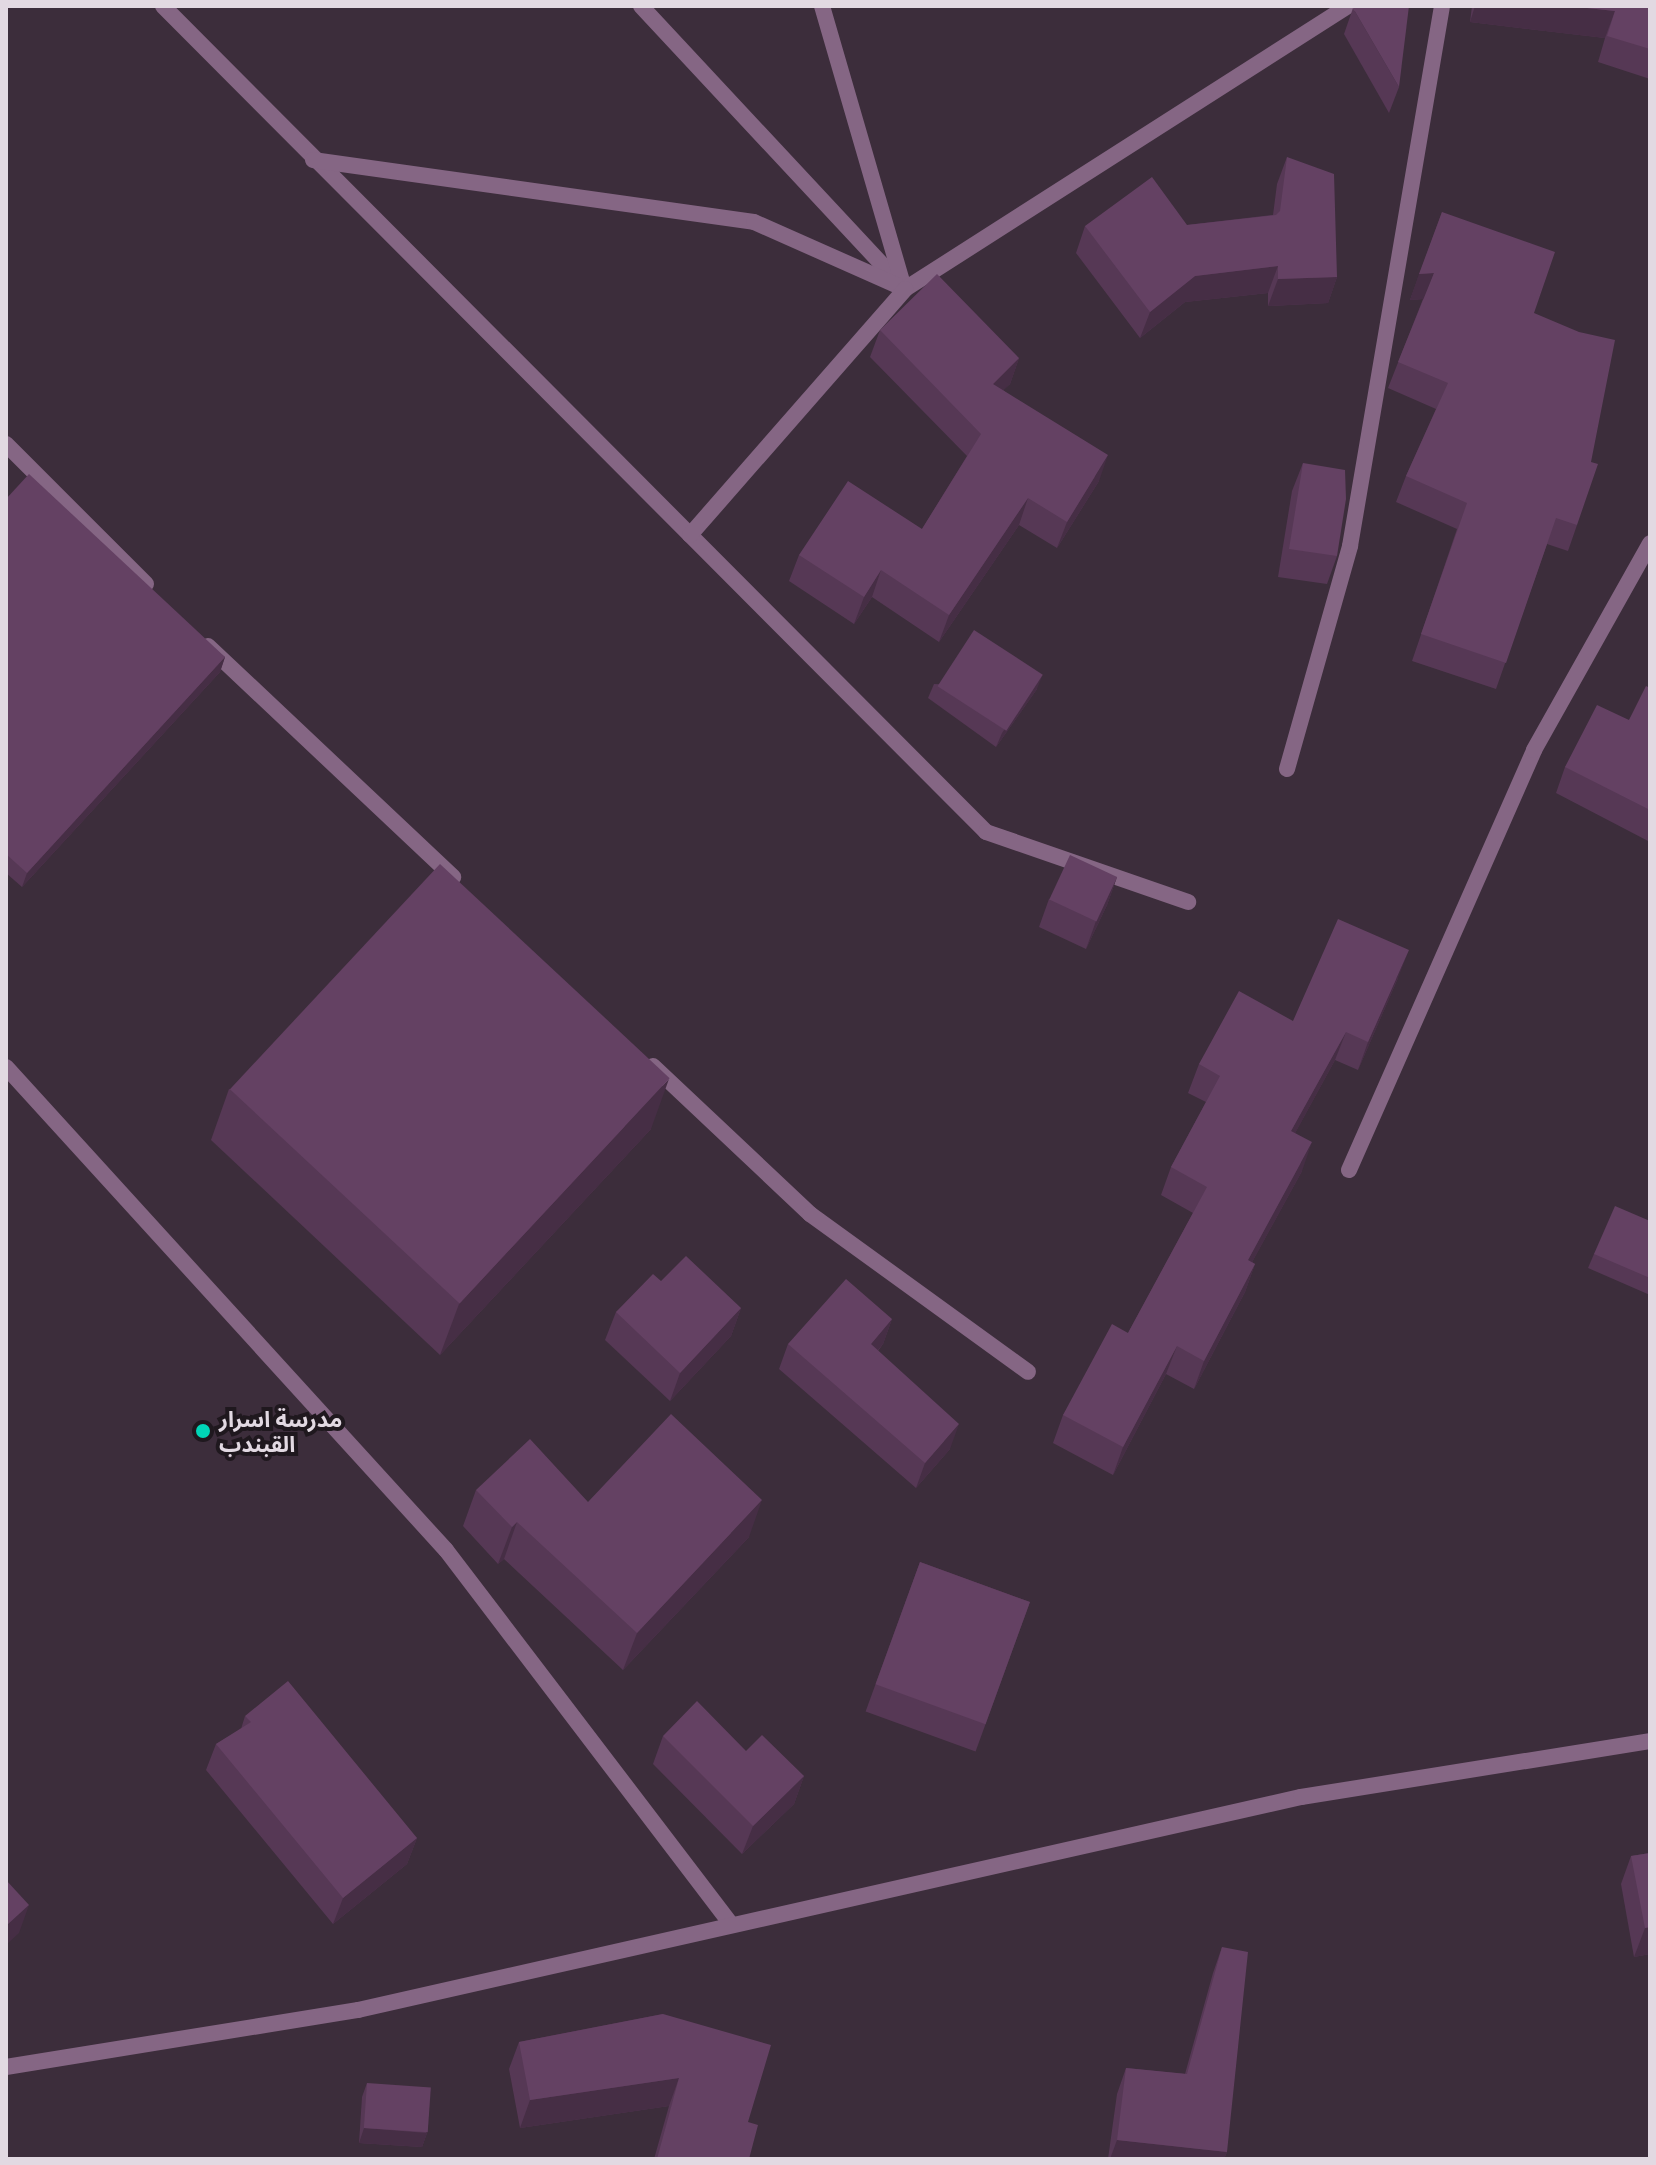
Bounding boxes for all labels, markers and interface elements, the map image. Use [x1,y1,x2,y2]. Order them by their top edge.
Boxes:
place label: مدرسة اسرار القبندب [219,1405,342,1456]
marker: مدرسة اسرار القبندب [194,1422,212,1440]

